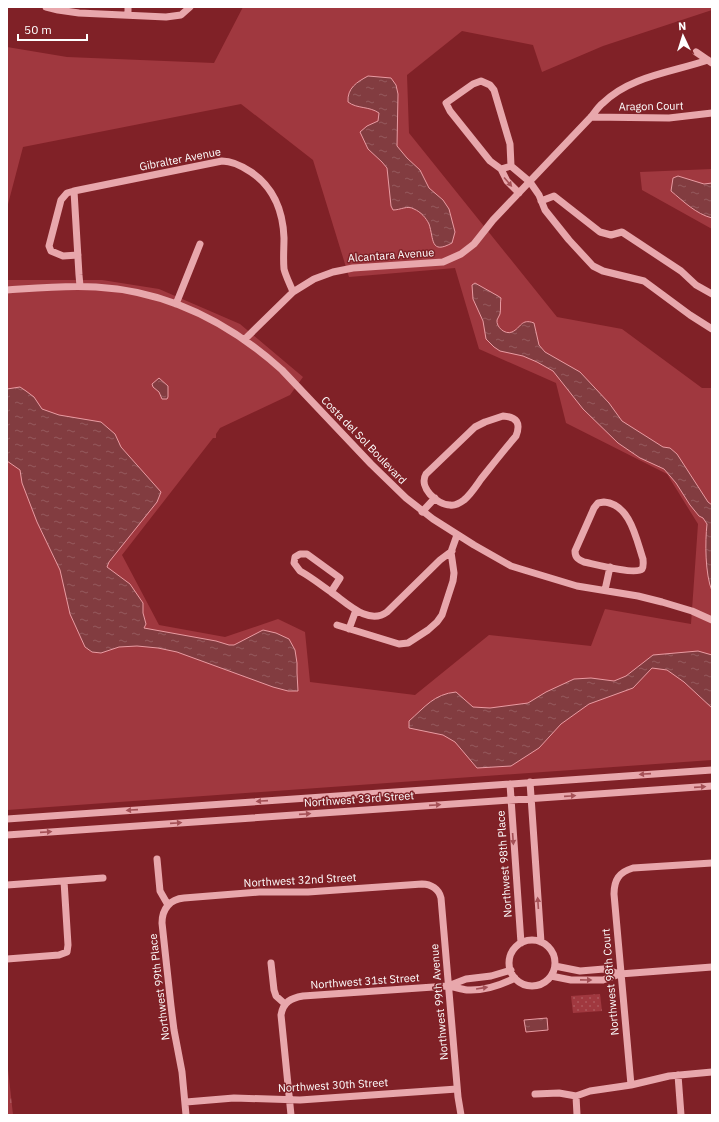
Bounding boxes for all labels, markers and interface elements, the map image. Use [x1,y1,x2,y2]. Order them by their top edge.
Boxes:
scale bar [18,16,87,42]
north arrow [663,16,703,56]
text: N [678,19,687,33]
text: 50 m [24,22,52,37]
street label: Aragon Court [618,98,684,114]
street label: Gibralter Avenue [138,144,222,174]
one-way arrow [504,176,513,187]
street label: Alcantara Avenue [347,245,435,265]
street label: Costa del Sol Boulevard [318,393,410,487]
one-way arrow [639,771,651,778]
one-way arrow [694,783,706,790]
street label: Northwest 33rd Street [303,788,415,810]
one-way arrow [564,792,576,799]
one-way arrow [256,797,268,804]
one-way arrow [429,802,441,809]
one-way arrow [126,806,138,813]
street label: Northwest 98th Place [493,810,515,918]
one-way arrow [299,811,311,818]
one-way arrow [170,820,182,827]
one-way arrow [40,829,52,836]
one-way arrow [510,833,517,845]
street label: Northwest 32nd Street [243,870,357,890]
one-way arrow [535,897,542,909]
street label: Northwest 98th Court [598,928,622,1036]
street label: Northwest 99th Place [146,933,172,1041]
street label: Northwest 99th Avenue [427,943,451,1061]
street label: Northwest 31st Street [310,970,420,992]
one-way arrow [580,977,593,983]
one-way arrow [476,985,488,991]
street label: Northwest 30th Street [278,1075,389,1095]

